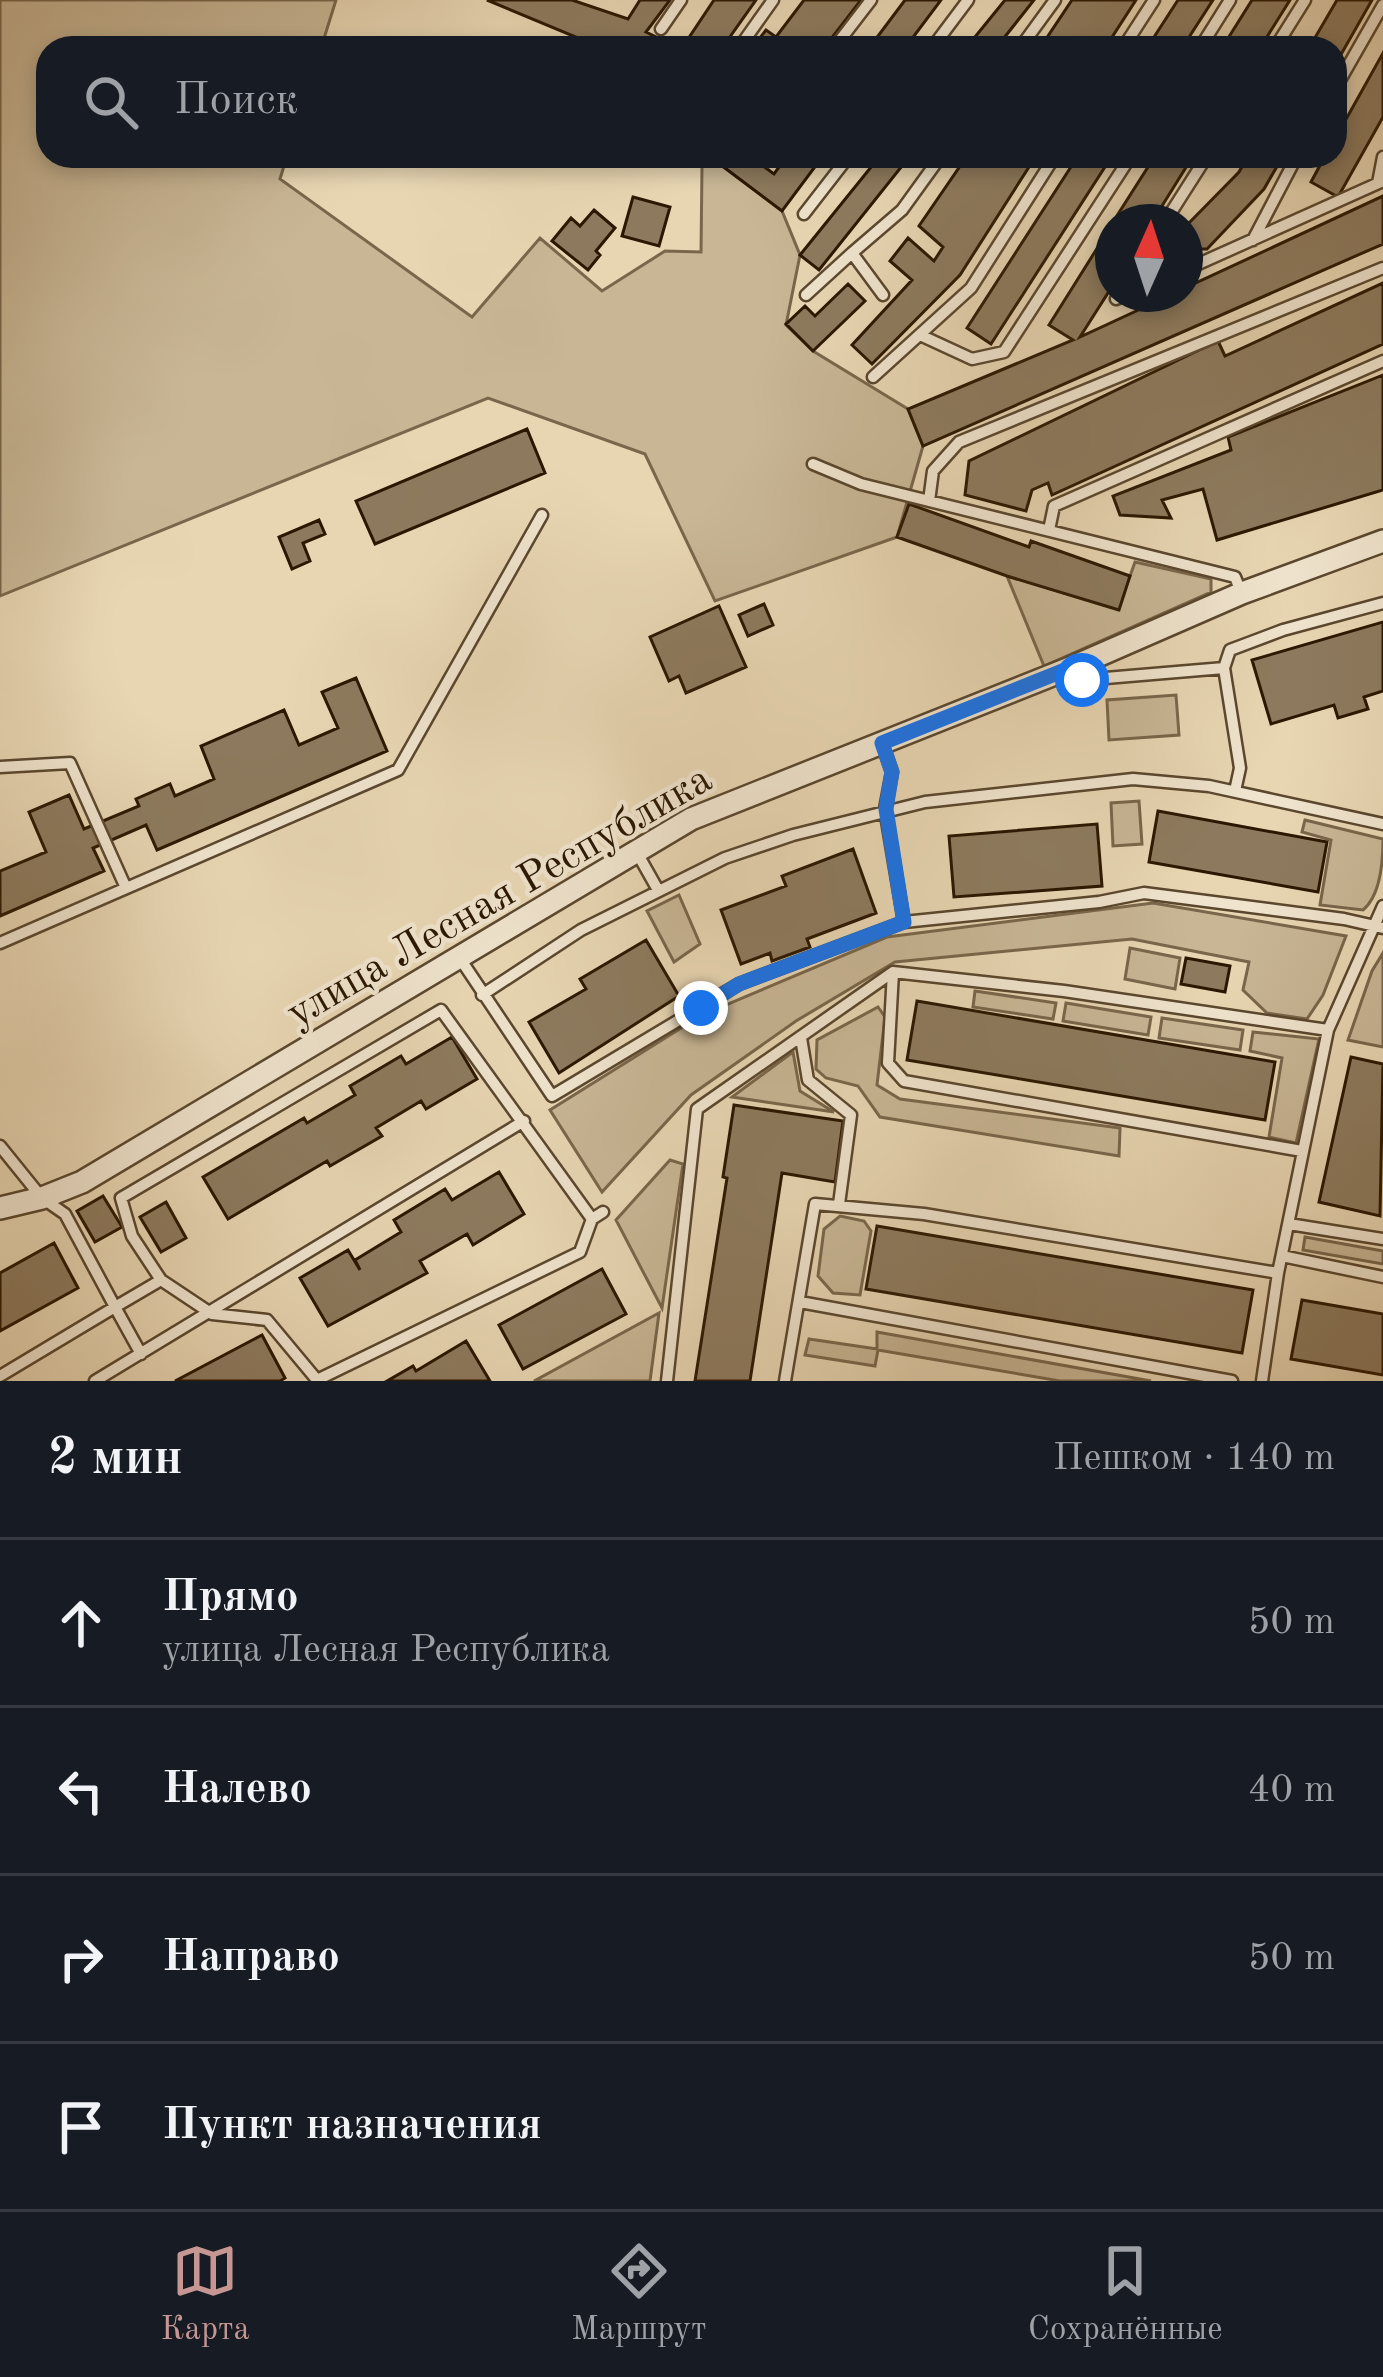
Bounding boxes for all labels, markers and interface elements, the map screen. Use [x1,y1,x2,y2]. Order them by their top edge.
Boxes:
search box [36,36,1347,168]
icon: search [78,69,144,135]
text: Поиск [174,79,298,124]
north arrow [1095,204,1203,312]
route start [1055,653,1109,707]
street label: улица Лесная Республика [281,759,719,1036]
route end [674,981,728,1035]
text: 2 мин [48,1434,183,1485]
text: Пешком · 140 m [1053,1439,1335,1478]
text: Прямо [162,1576,299,1621]
icon: ahead [48,1590,114,1656]
text: 50 m [1248,1603,1335,1642]
text: улица Лесная Республика [162,1631,610,1670]
icon: left [48,1758,114,1824]
text: Налево [162,1768,312,1813]
text: 40 m [1248,1771,1335,1810]
icon: right [48,1926,114,1992]
text: Направо [162,1936,340,1981]
text: 50 m [1248,1939,1335,1978]
icon: arrive [48,2094,114,2160]
text: Пункт назначения [162,2104,542,2149]
tab: Карта [161,2238,250,2351]
tab: Маршрут [571,2238,707,2351]
tab: Сохранённые [1028,2238,1222,2351]

